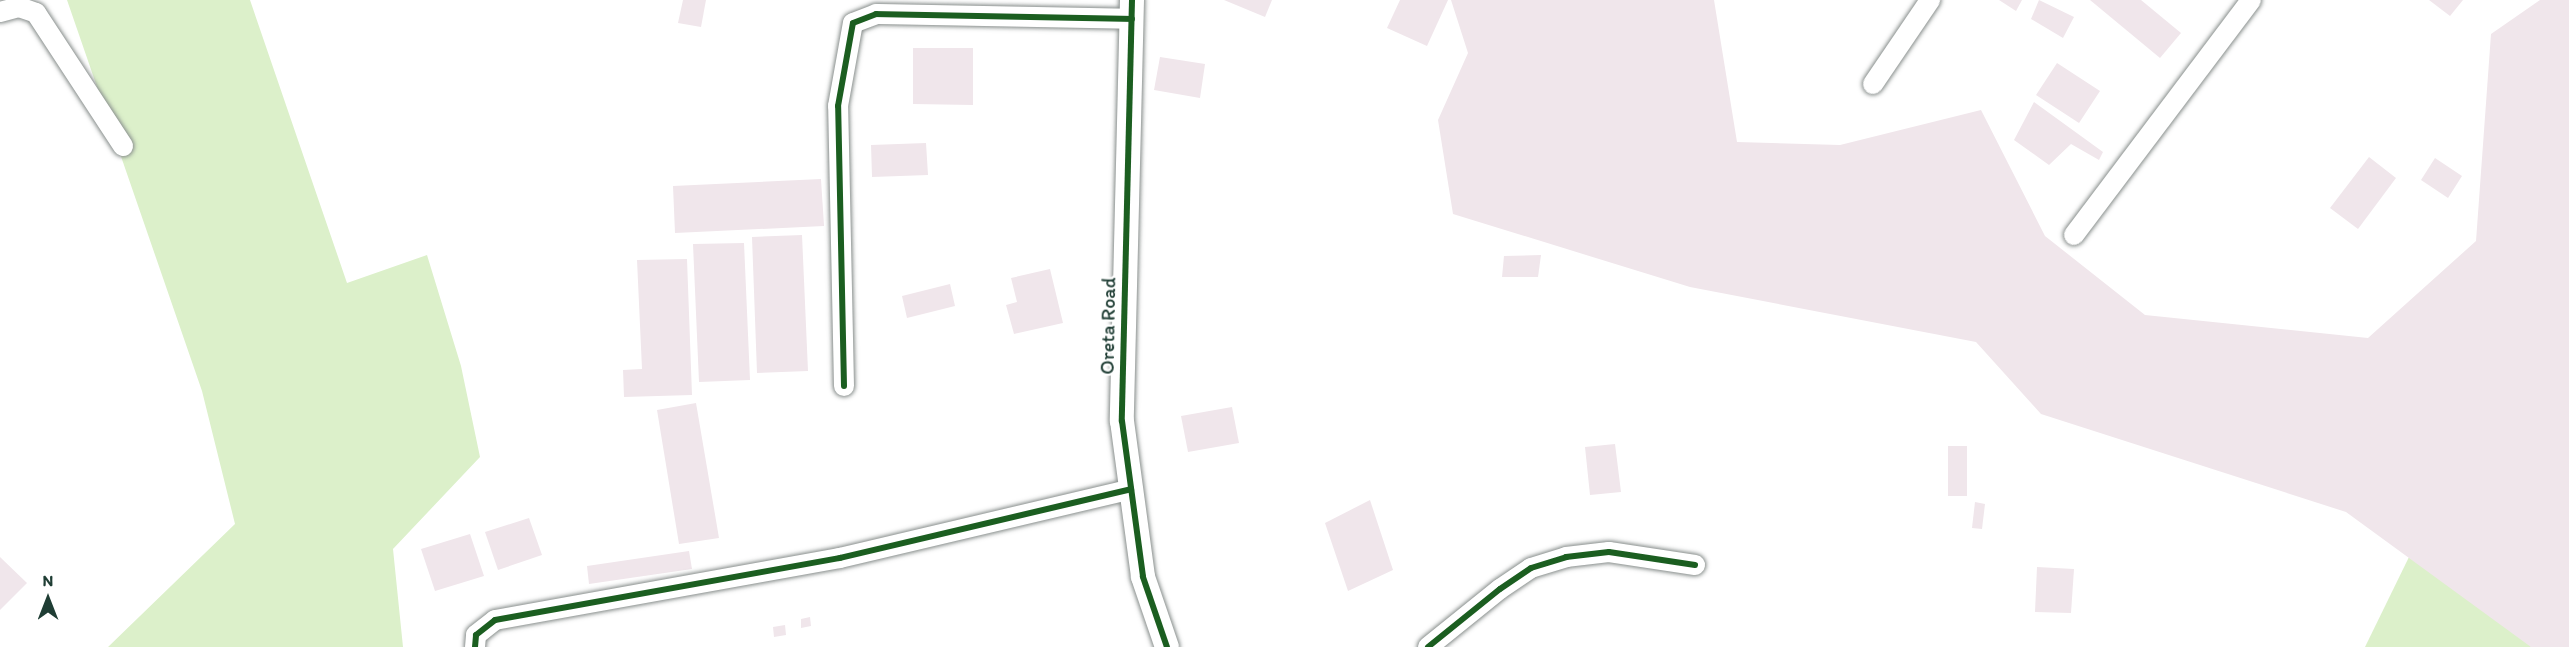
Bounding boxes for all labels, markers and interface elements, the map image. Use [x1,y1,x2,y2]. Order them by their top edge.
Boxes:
street label: Oreta Road [1095,277,1121,375]
north arrow [18,569,78,629]
text: N [43,571,53,590]

